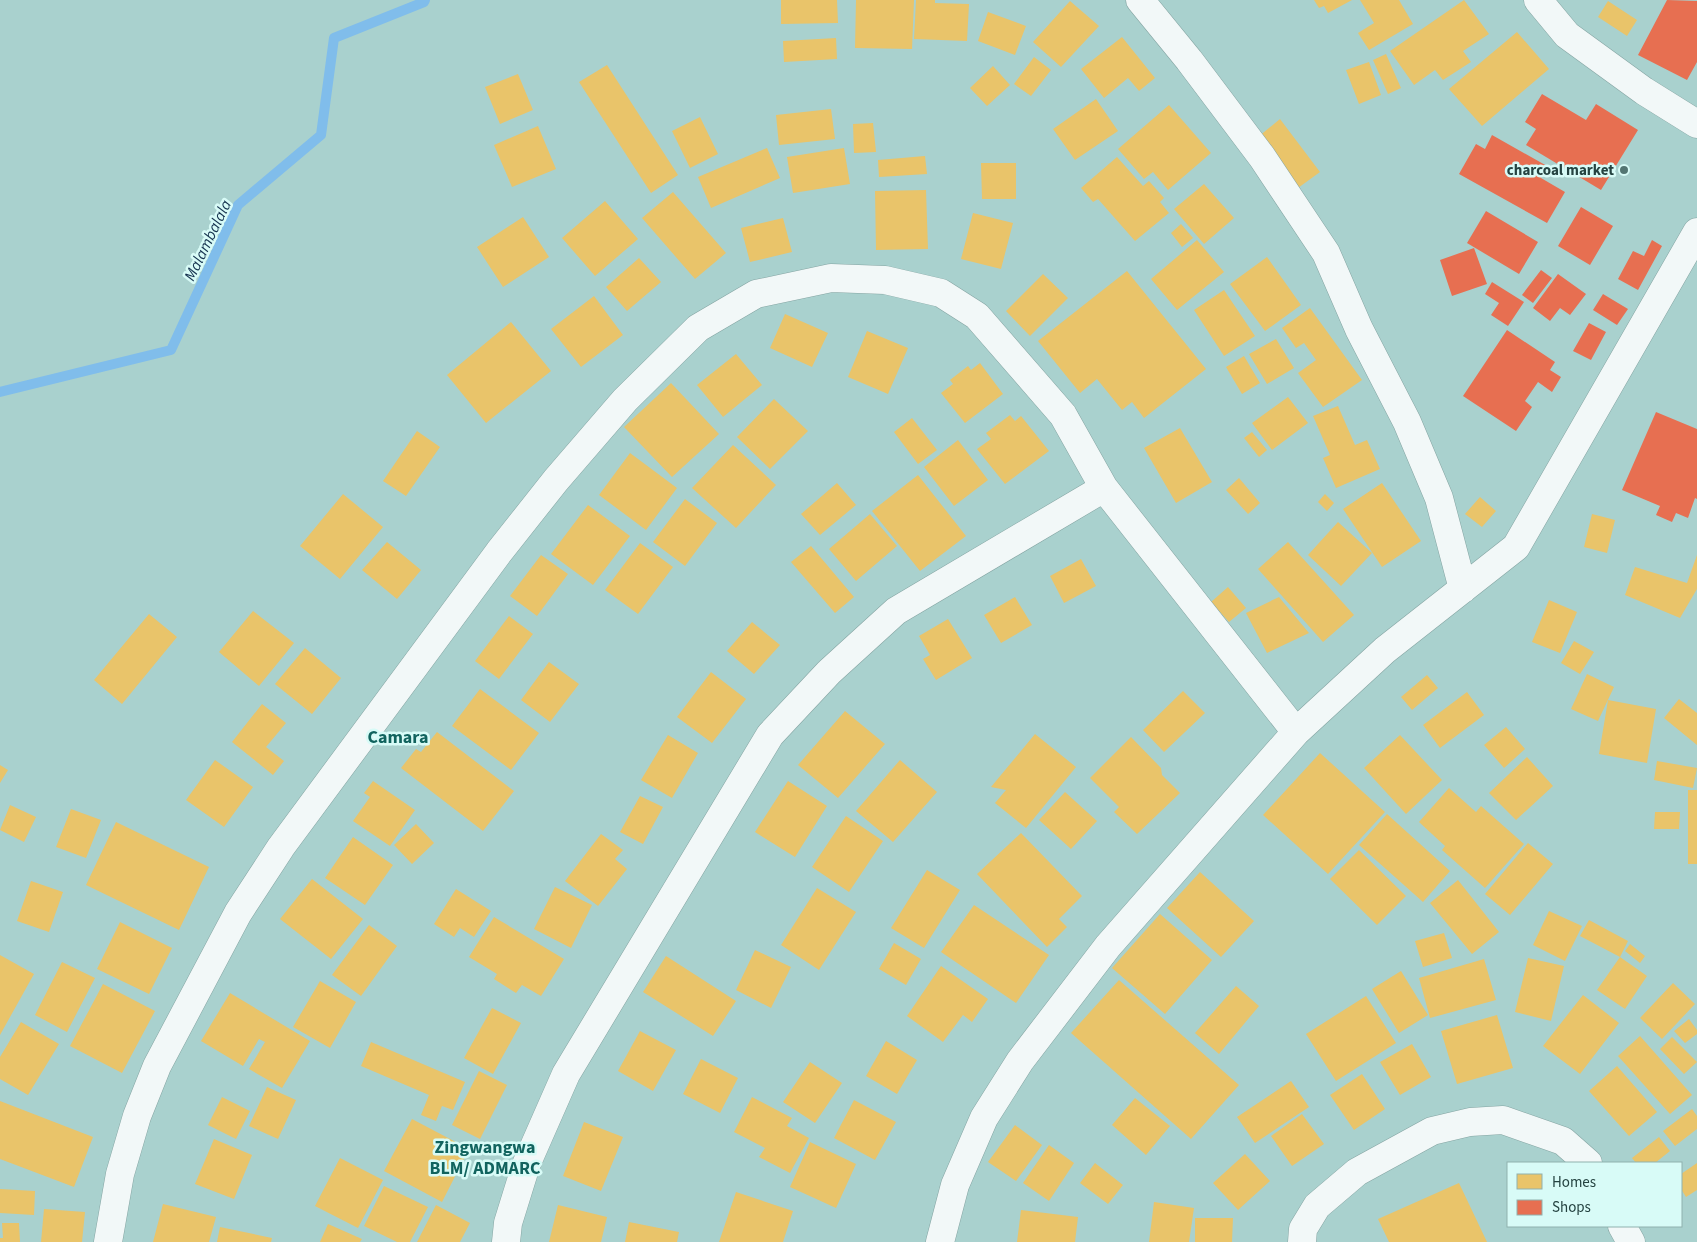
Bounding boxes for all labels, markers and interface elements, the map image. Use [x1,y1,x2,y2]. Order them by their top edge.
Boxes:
place label: charcoal market [1507,160,1614,181]
marker: charcoal market [1618,164,1630,176]
water label: Malambalala [179,196,237,285]
district label: Camara [367,725,429,750]
district label: Zingwangwa BLM/ ADMARC [430,1135,541,1181]
legend [1507,1162,1682,1227]
text: Homes [1552,1172,1596,1193]
text: Shops [1552,1197,1591,1218]

